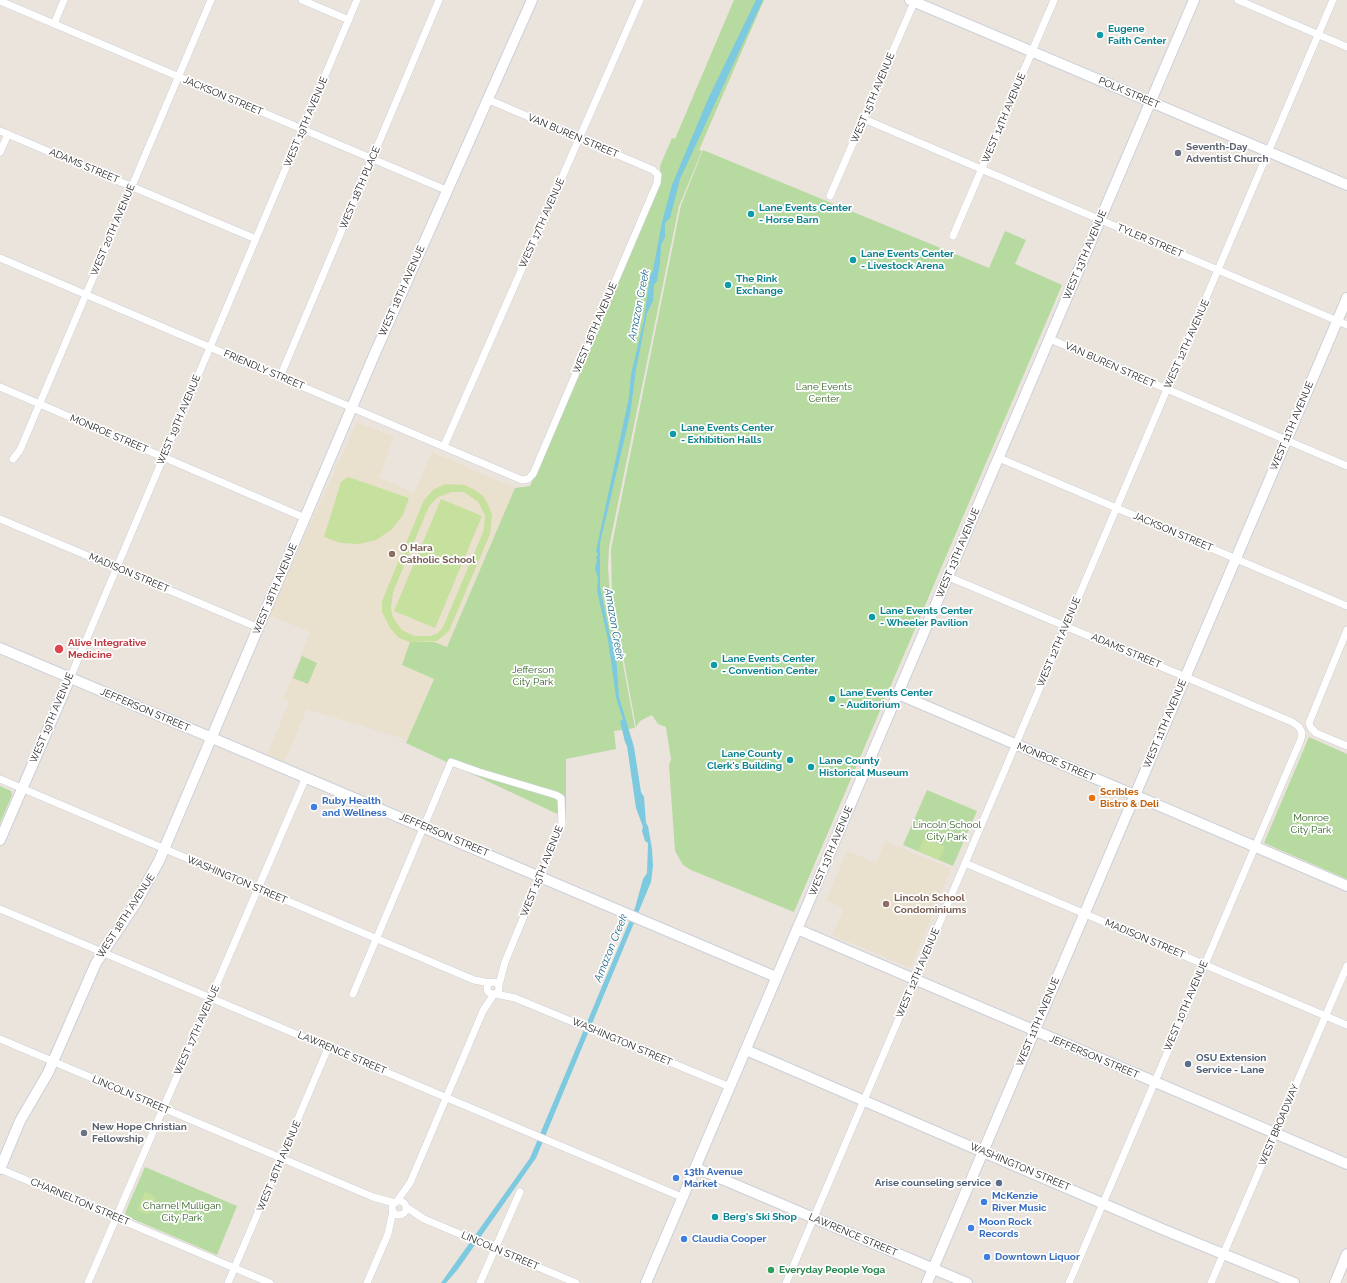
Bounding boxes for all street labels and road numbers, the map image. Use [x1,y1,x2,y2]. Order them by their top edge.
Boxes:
street label: WEST 15TH AVENUE [849,51,897,145]
street label: WEST 14TH AVENUE [980,71,1028,165]
street label: JACKSON STREET [181,74,265,118]
street label: WEST 19TH AVENUE [282,75,330,169]
street label: POLK STREET [1097,75,1161,111]
street label: VAN BUREN STREET [526,111,620,161]
street label: WEST 18TH PLACE [337,145,383,231]
street label: ADAMS STREET [47,146,121,186]
street label: WEST 17TH AVENUE [517,176,567,270]
street label: WEST 20TH AVENUE [88,182,138,278]
street label: WEST 13TH AVENUE [1061,208,1109,302]
street label: TYLER STREET [1115,222,1185,260]
street label: WEST 18TH AVENUE [377,244,427,338]
street label: WEST 16TH AVENUE [570,281,620,375]
street label: WEST 12TH AVENUE [1162,297,1212,391]
street label: VAN BUREN STREET [1063,340,1157,390]
street label: FRIENDLY STREET [222,348,306,392]
street label: WEST 19TH AVENUE [155,373,203,467]
street label: WEST 11TH AVENUE [1268,380,1316,472]
street label: MONROE STREET [68,412,150,456]
street label: WEST 13TH AVENUE [934,506,982,600]
street label: JACKSON STREET [1131,510,1215,554]
street label: WEST 18TH AVENUE [250,542,300,636]
street label: MADISON STREET [87,551,171,595]
street label: WEST 12TH AVENUE [1035,595,1083,689]
street label: ADAMS STREET [1089,631,1163,671]
street label: WEST 19TH AVENUE [28,671,76,765]
street label: WEST 11TH AVENUE [1141,678,1189,770]
street label: JEFFERSON STREET [98,686,192,734]
street label: MONROE STREET [1015,740,1097,784]
street label: WEST 13TH AVENUE [807,804,855,898]
street label: JEFFERSON STREET [397,811,491,859]
street label: WEST 15TH AVENUE [518,824,566,918]
street label: WASHINGTON STREET [185,853,289,907]
street label: WEST 18TH AVENUE [94,872,158,960]
street label: MADISON STREET [1103,917,1187,961]
street label: WEST 12TH AVENUE [894,926,942,1020]
street label: WEST 10TH AVENUE [1161,959,1211,1053]
street label: WEST 11TH AVENUE [1014,976,1062,1068]
street label: WEST 17TH AVENUE [172,983,222,1077]
street label: WASHINGTON STREET [570,1015,674,1069]
street label: LAWRENCE STREET [296,1029,388,1077]
street label: JEFFERSON STREET [1047,1033,1141,1081]
street label: LINCOLN STREET [90,1073,172,1117]
street label: WEST BROADWAY [1256,1082,1302,1168]
street label: WEST 16TH AVENUE [254,1119,304,1213]
street label: WASHINGTON STREET [968,1140,1072,1194]
street label: CHARNELTON STREET [29,1176,131,1228]
street label: LAWRENCE STREET [807,1211,899,1259]
street label: LINCOLN STREET [459,1229,541,1273]

